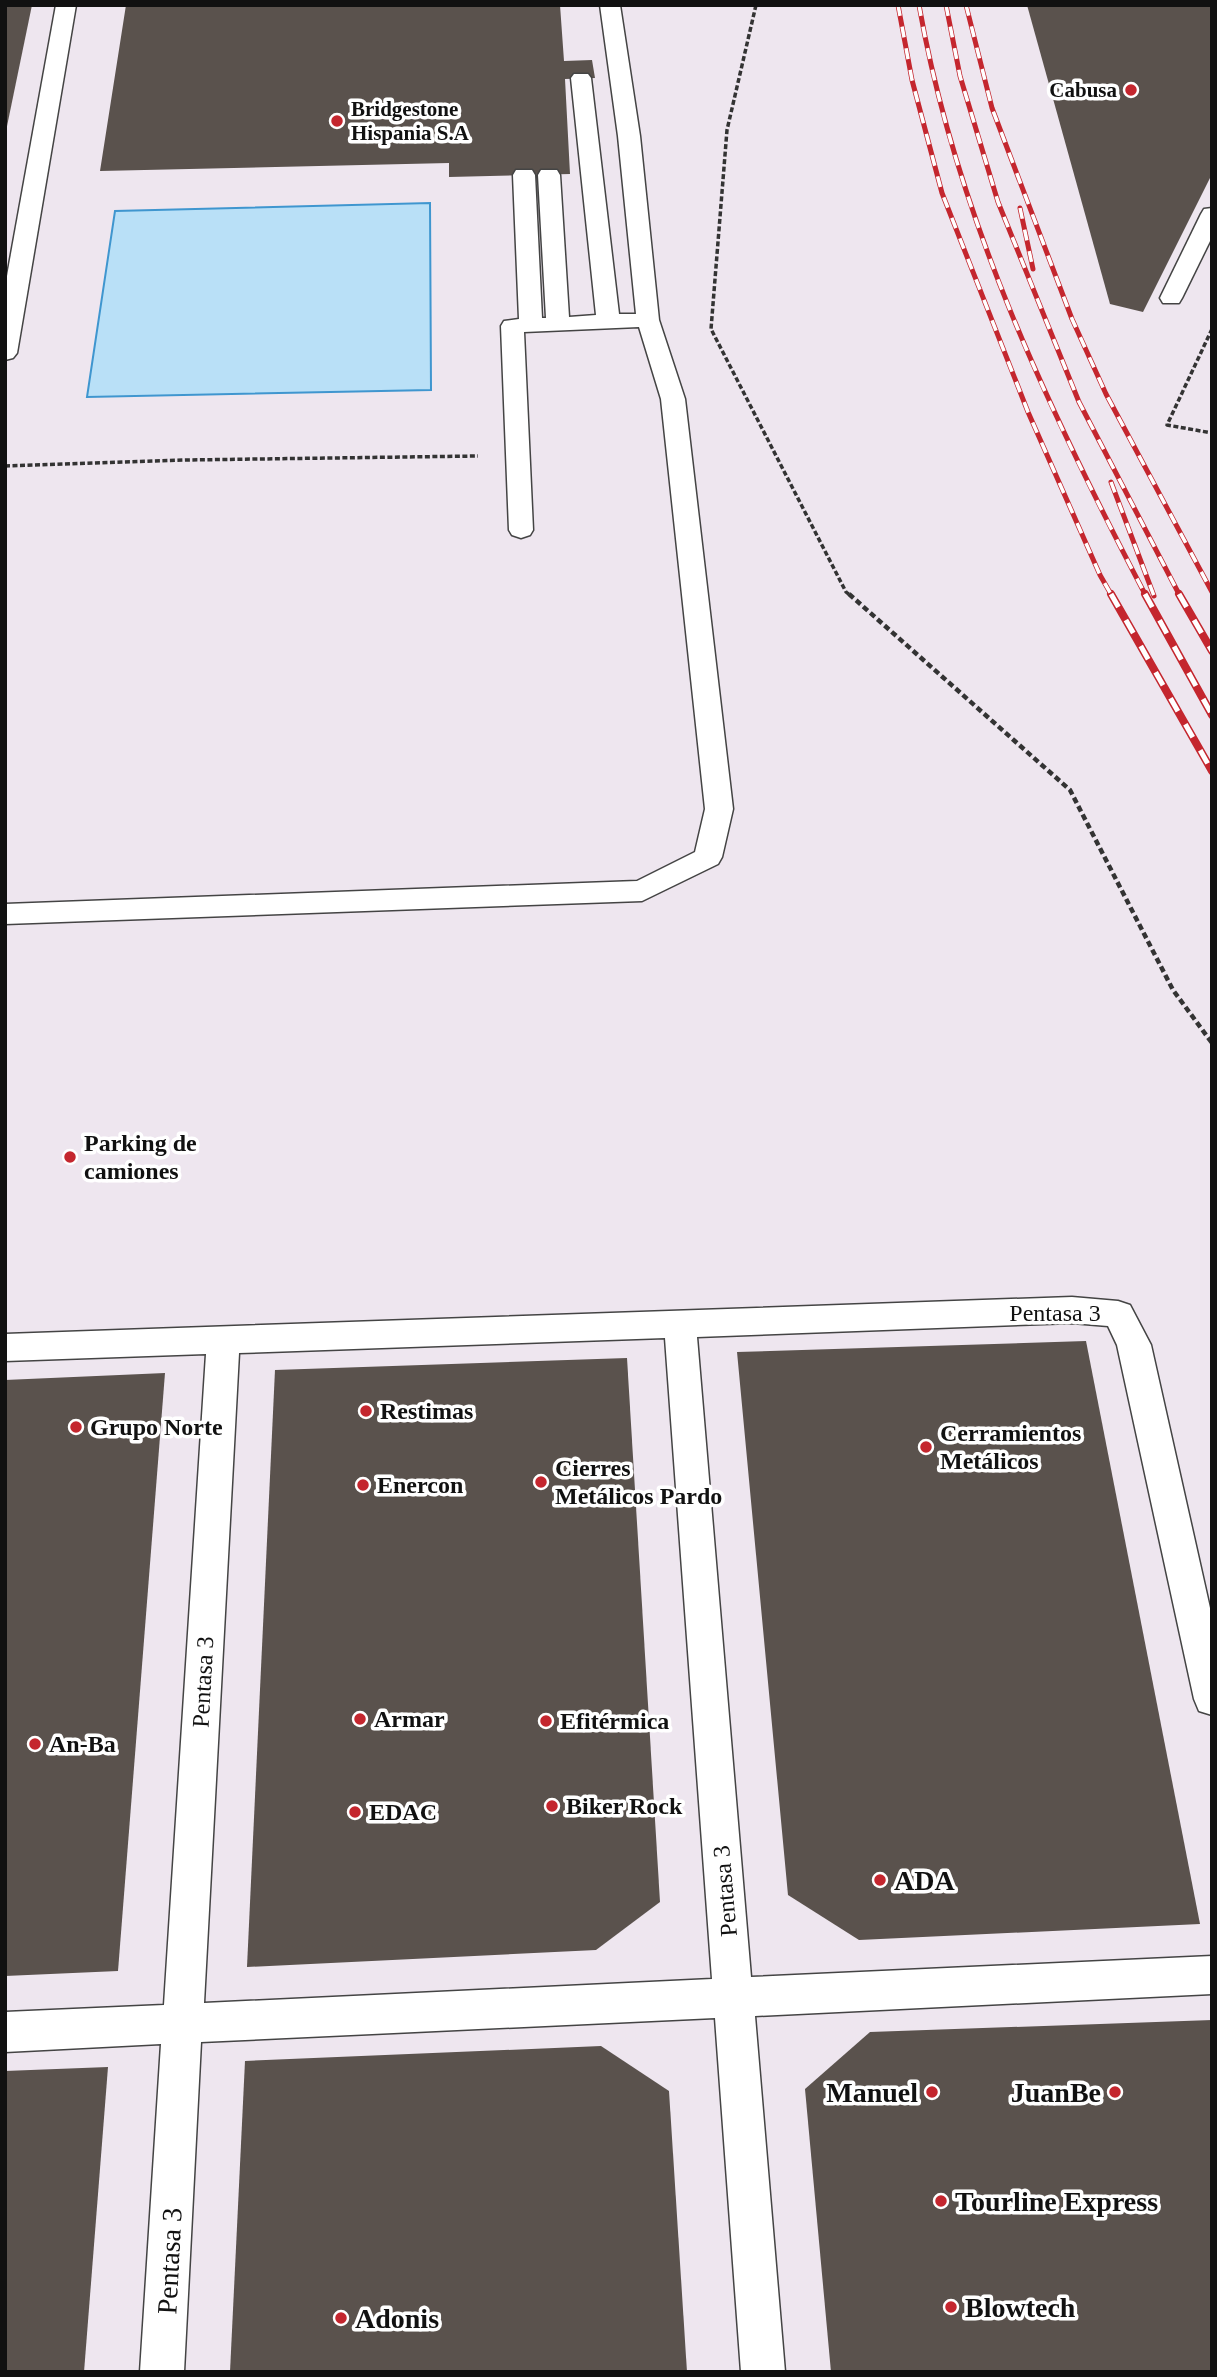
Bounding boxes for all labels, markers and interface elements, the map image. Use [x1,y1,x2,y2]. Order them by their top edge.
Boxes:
place label: Cabusa [1049,78,1117,102]
marker: Cabusa [1123,82,1139,98]
place label: Bridgestone Hispania S.A [351,97,470,145]
marker: Bridgestone Hispania S.A [329,113,345,129]
place label: Parking de camiones [84,1130,197,1184]
marker: Parking de camiones [62,1149,78,1165]
street label: Pentasa 3 [1009,1300,1101,1326]
place label: Restimas [380,1398,473,1424]
marker: Restimas [358,1403,374,1419]
place label: Grupo Norte [90,1414,223,1440]
marker: Grupo Norte [68,1419,84,1435]
place label: Cerramientos Metálicos [940,1420,1081,1474]
marker: Cerramientos Metálicos [918,1439,934,1455]
place label: Cierres Metálicos Pardo [555,1455,722,1509]
place label: Enercon [377,1472,463,1498]
marker: Cierres Metálicos Pardo [533,1474,549,1490]
marker: Enercon [355,1477,371,1493]
street label: Pentasa 3 [188,1636,218,1728]
place label: Armar [374,1706,445,1732]
place label: Efitérmica [560,1708,669,1734]
marker: Armar [352,1711,368,1727]
marker: Efitérmica [538,1713,554,1729]
place label: An-Ba [49,1731,116,1757]
marker: An-Ba [27,1736,43,1752]
place label: Biker Rock [566,1793,683,1819]
marker: Biker Rock [544,1798,560,1814]
place label: EDAC [369,1799,437,1825]
marker: EDAC [347,1804,363,1820]
street label: Pentasa 3 [708,1844,742,1938]
place label: ADA [894,1865,955,1896]
marker: ADA [872,1872,888,1888]
place label: Manuel [826,2077,918,2108]
place label: JuanBe [1011,2077,1101,2108]
marker: Manuel [924,2084,940,2100]
marker: JuanBe [1107,2084,1123,2100]
place label: Tourline Express [955,2186,1158,2217]
marker: Tourline Express [933,2193,949,2209]
street label: Pentasa 3 [151,2207,188,2315]
place label: Blowtech [965,2292,1076,2323]
marker: Blowtech [943,2299,959,2315]
place label: Adonis [355,2303,439,2334]
marker: Adonis [333,2310,349,2326]

